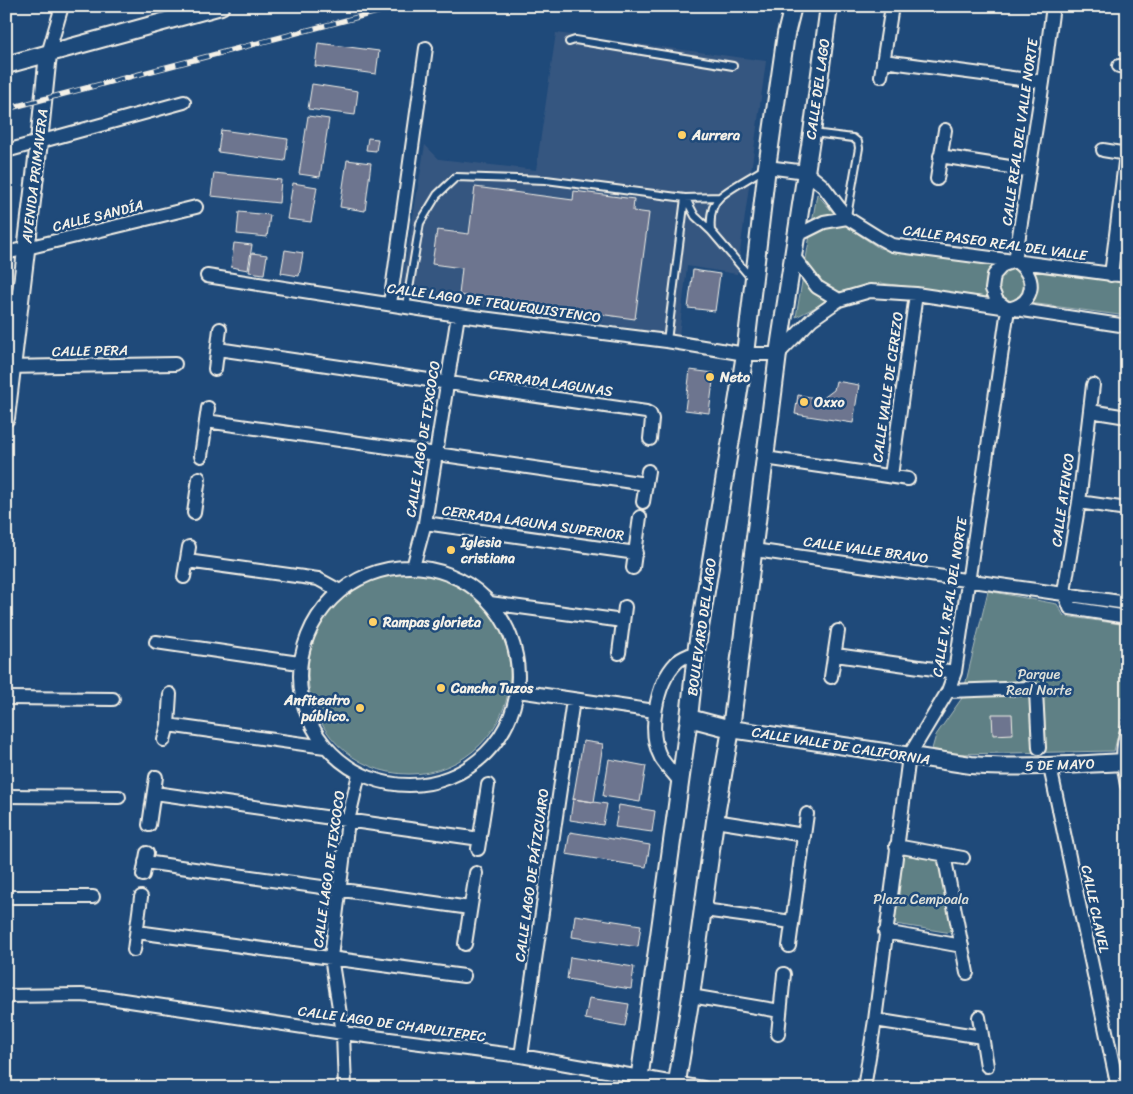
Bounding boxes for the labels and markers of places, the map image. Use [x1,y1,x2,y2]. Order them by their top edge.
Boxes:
place label: Aurrera [691,123,741,148]
marker: Aurrera [676,129,688,141]
place label: Neto [719,365,751,390]
marker: Neto [704,371,716,383]
place label: Oxxo [813,390,845,415]
marker: Oxxo [798,396,810,408]
place label: Iglesia cristiana [460,530,515,571]
marker: Iglesia cristiana [445,544,457,556]
place label: Rampas glorieta [382,610,482,635]
marker: Rampas glorieta [367,616,379,628]
place label: Cancha Tuzos [450,676,534,701]
marker: Cancha Tuzos [435,682,447,694]
place label: Anfiteatro público. [283,688,350,729]
marker: Anfiteatro público. [354,702,366,714]

